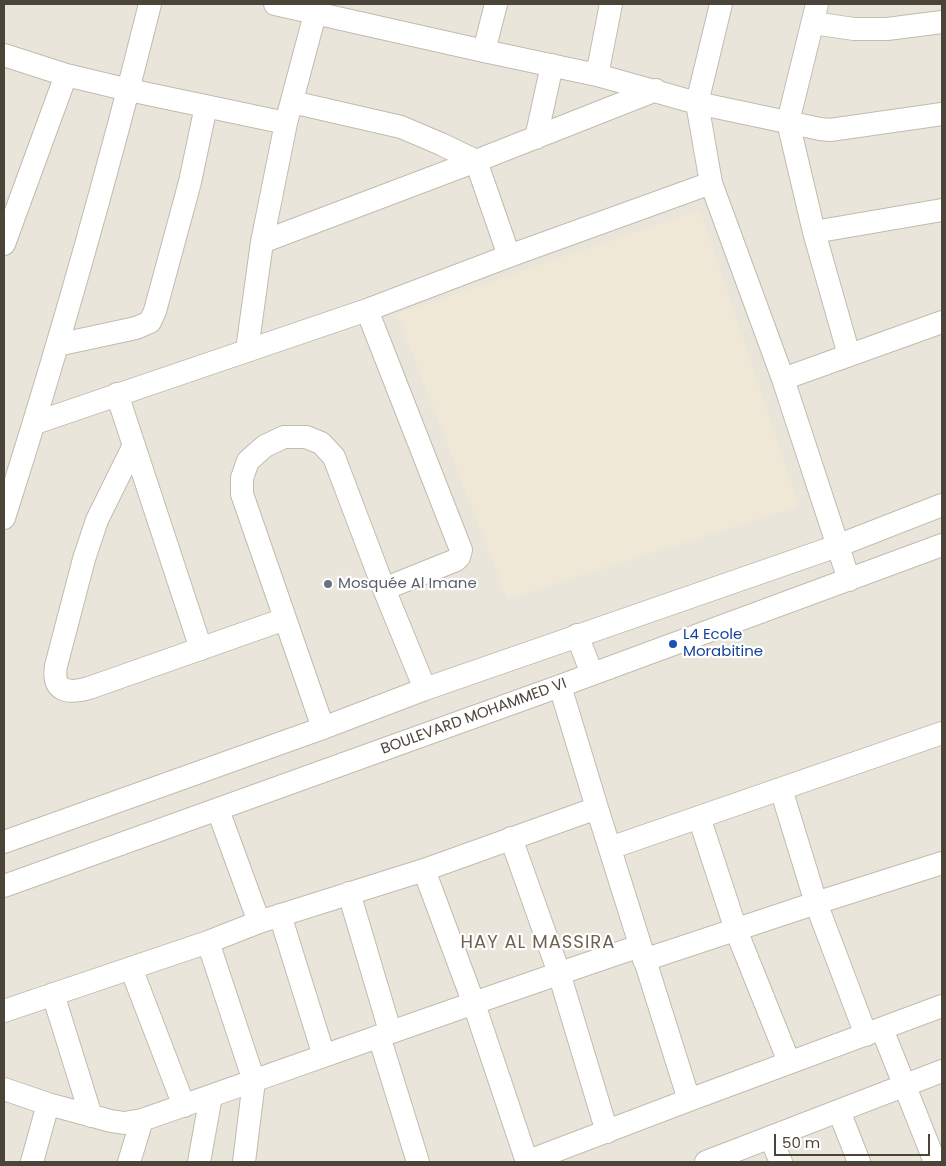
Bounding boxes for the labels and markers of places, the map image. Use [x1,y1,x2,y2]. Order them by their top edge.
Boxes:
place label: Mosquée Al Imane [338,575,477,593]
marker: Mosquée Al Imane [322,578,334,590]
place label: L4 Ecole Morabitine [683,626,763,661]
marker: L4 Ecole Morabitine [667,638,679,650]

